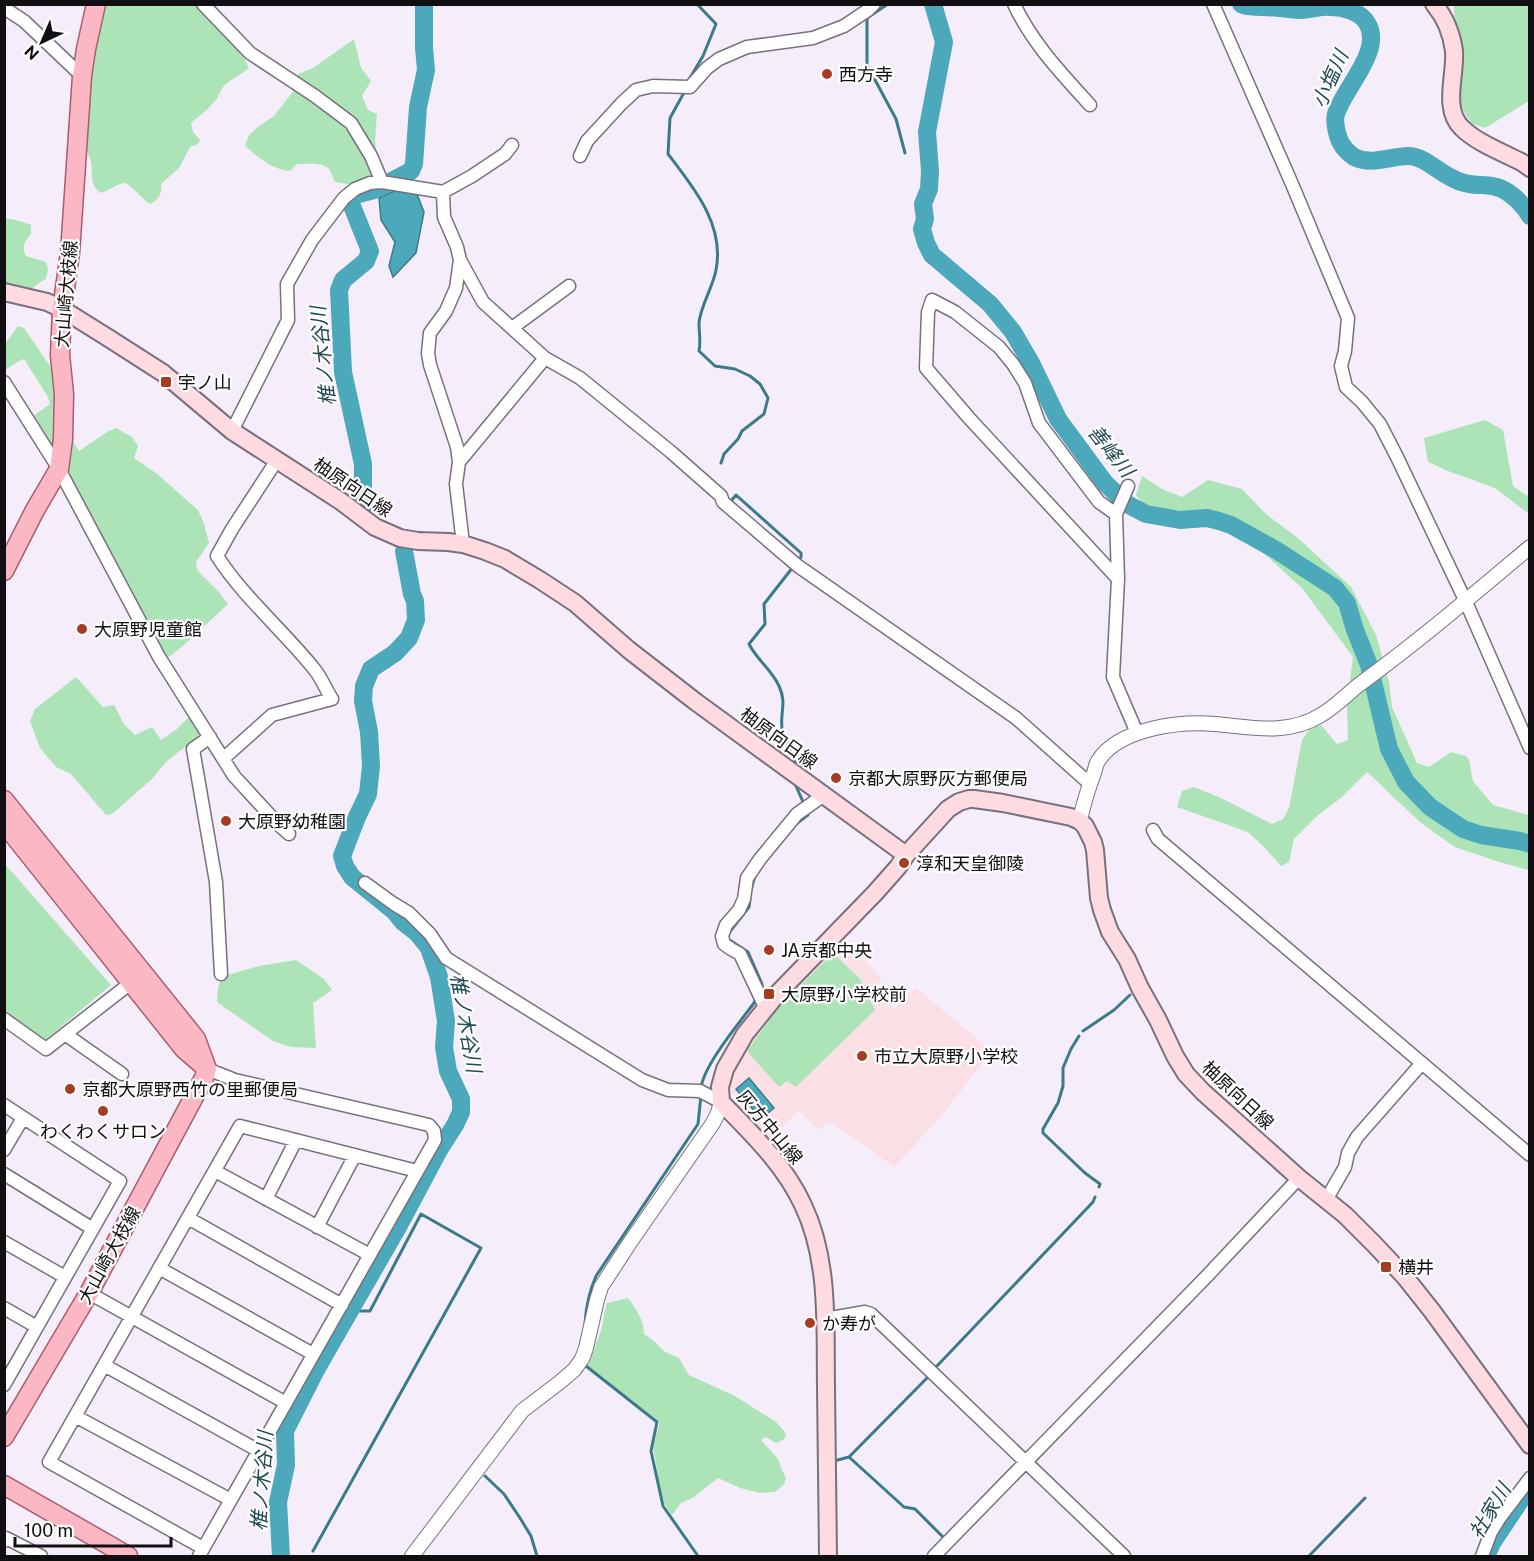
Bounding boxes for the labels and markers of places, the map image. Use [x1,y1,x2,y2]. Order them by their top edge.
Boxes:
place label: 西方寺 [839,64,893,85]
marker: 西方寺 [820,67,834,81]
place label: 宇ノ山 [178,372,232,393]
marker: 宇ノ山 [159,375,173,389]
place label: 大原野児童館 [94,619,202,640]
marker: 大原野児童館 [75,622,89,636]
place label: 京都大原野灰方郵便局 [848,768,1028,789]
marker: 京都大原野灰方郵便局 [829,771,843,785]
place label: 大原野幼稚園 [238,811,346,832]
marker: 大原野幼稚園 [219,814,233,828]
place label: 淳和天皇御陵 [916,853,1024,874]
marker: 淳和天皇御陵 [897,856,911,870]
place label: JA京都中央 [781,940,872,961]
marker: JA京都中央 [762,943,776,957]
place label: 大原野小学校前 [781,984,907,1005]
marker: 大原野小学校前 [762,987,776,1001]
place label: 市立大原野小学校 [874,1046,1018,1067]
marker: 市立大原野小学校 [855,1049,869,1063]
place label: 京都大原野西竹の里郵便局 [82,1079,298,1100]
marker: 京都大原野西竹の里郵便局 [63,1082,77,1096]
marker: わくわくサロン [96,1104,110,1118]
place label: わくわくサロン [40,1121,166,1142]
place label: 横井 [1398,1257,1434,1278]
marker: 横井 [1379,1260,1393,1274]
place label: か寿が [822,1313,876,1334]
marker: か寿が [803,1316,817,1330]

